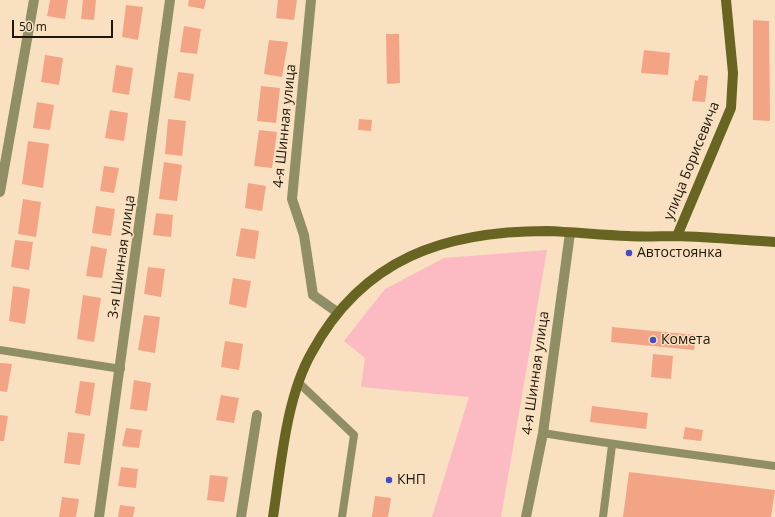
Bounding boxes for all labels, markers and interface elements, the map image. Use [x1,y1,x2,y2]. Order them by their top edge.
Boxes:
scale bar [14,12,115,38]
text: 50 m [19,18,47,35]
street label: 4-я Шинная улица [270,63,300,189]
street label: улица Борисевича [661,99,723,223]
street label: 3-я Шинная улица [105,194,139,320]
place label: Автостоянка [637,245,722,261]
marker: Автостоянка [624,248,634,258]
street label: 4-я Шинная улица [519,310,553,436]
place label: Комета [661,332,710,348]
marker: Комета [648,335,658,345]
place label: КНП [397,472,426,488]
marker: КНП [384,475,394,485]

